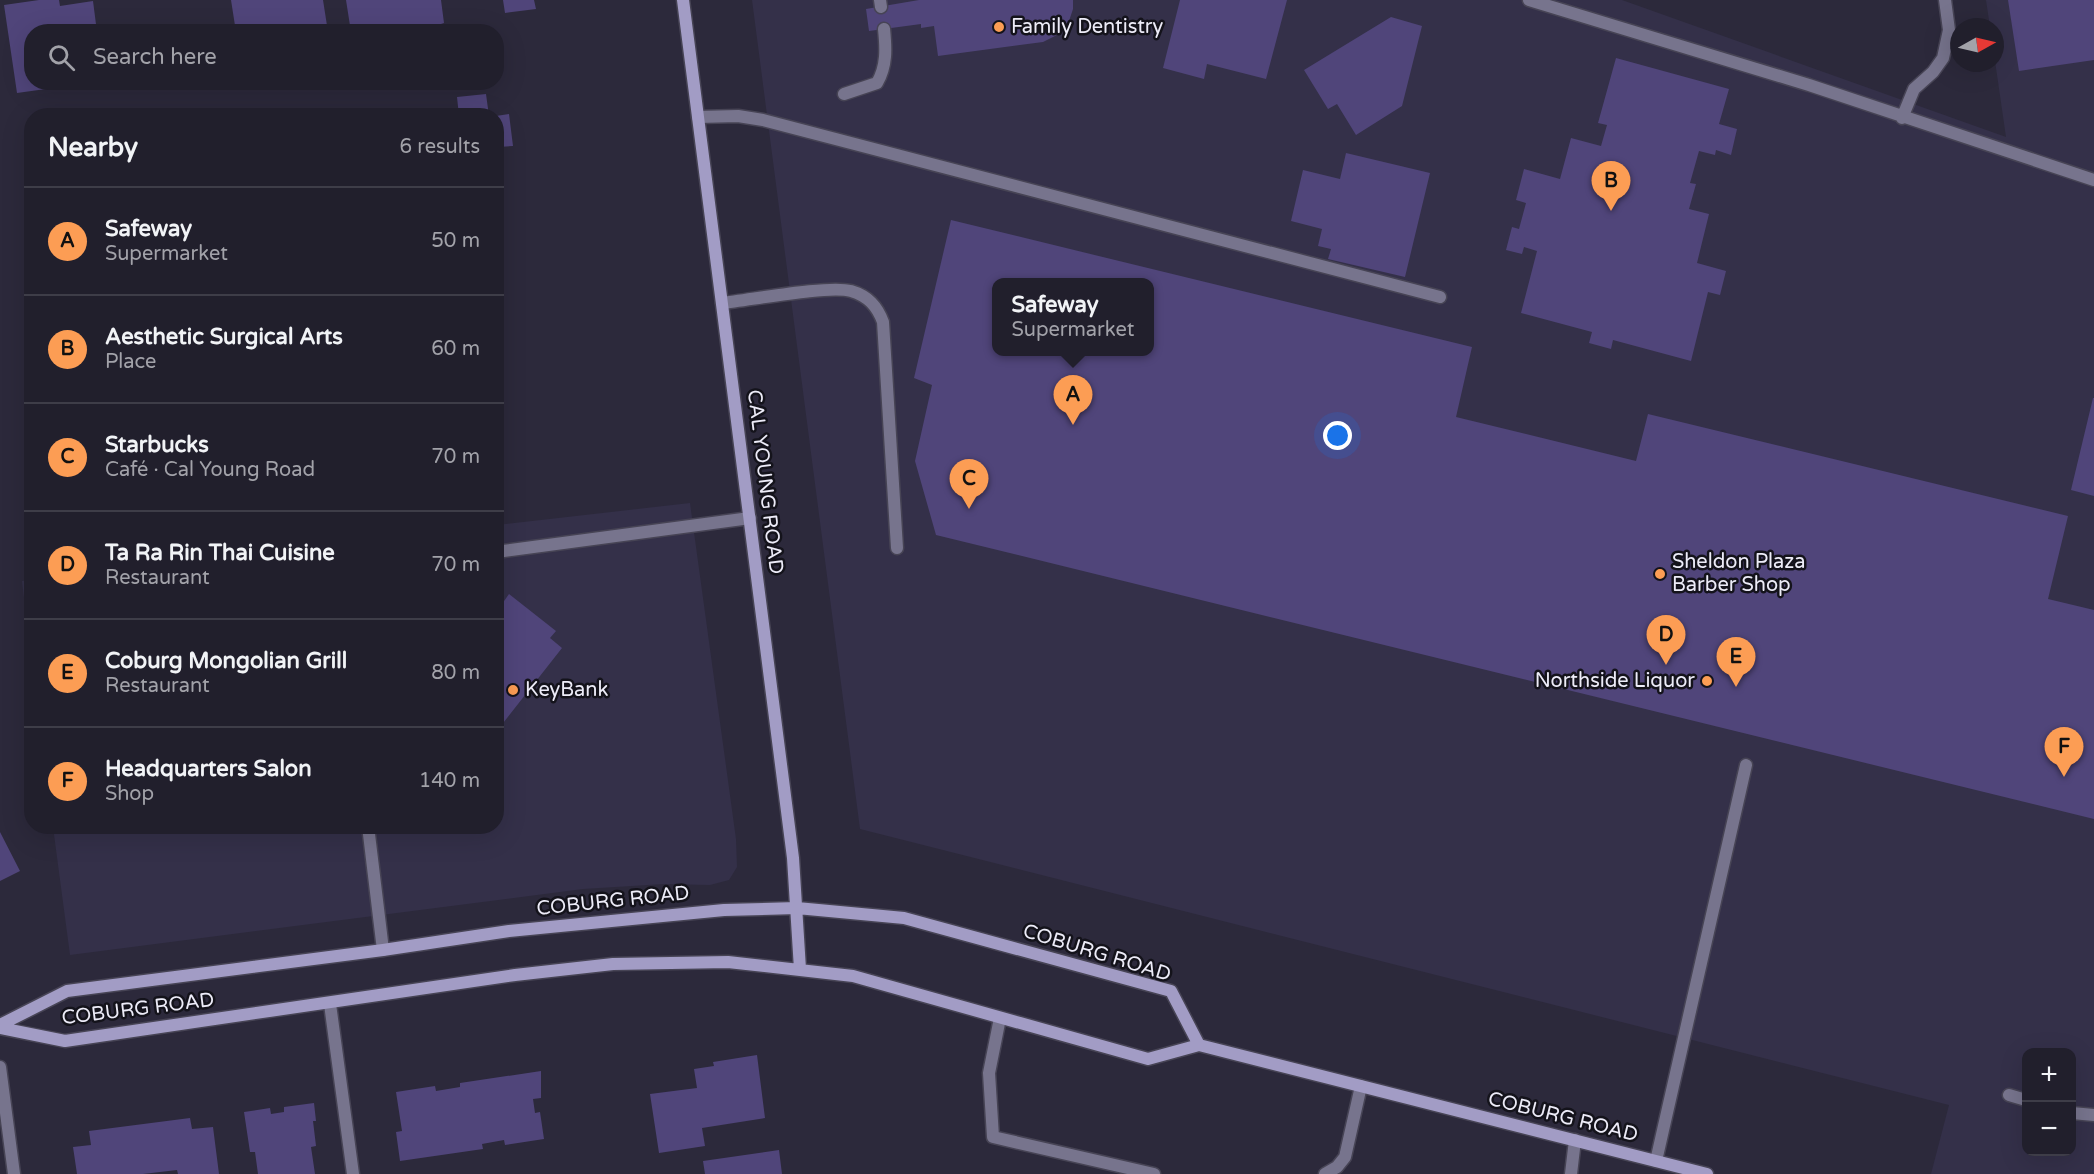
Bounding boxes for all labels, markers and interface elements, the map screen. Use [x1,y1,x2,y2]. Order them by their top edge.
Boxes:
place label: Family Dentistry [1011,15,1163,39]
north arrow [1950,18,2004,72]
marker: Family Dentistry [992,20,1006,34]
search box [24,24,504,90]
icon: search [45,41,78,74]
text: Search here [93,44,217,70]
text: Nearby [48,132,138,163]
text: 6 results [400,135,480,159]
pin: B [1592,162,1630,211]
text: Safeway [105,216,192,242]
text: A [60,229,75,253]
text: 50 m [431,229,480,253]
text: Supermarket [105,242,228,266]
popup [992,278,1154,356]
text: Safeway [1012,292,1099,318]
text: Supermarket [1012,318,1134,342]
text: Aesthetic Surgical Arts [105,324,343,350]
text: B [61,337,74,361]
text: 60 m [431,337,480,361]
text: Place [105,350,156,374]
pin: A [1054,376,1092,425]
street label: CAL YOUNG ROAD [742,388,788,576]
your location [1323,421,1352,450]
text: Starbucks [105,432,209,458]
text: C [61,445,74,469]
text: 70 m [431,445,480,469]
text: Café · Cal Young Road [105,458,315,482]
pin: C [950,460,988,509]
text: Ta Ra Rin Thai Cuisine [105,540,335,566]
place label: Sheldon Plaza Barber Shop [1672,550,1806,597]
text: D [60,553,75,577]
text: 70 m [431,553,480,577]
text: Restaurant [105,566,210,590]
marker: Sheldon Plaza Barber Shop [1653,567,1667,581]
pin: D [1646,616,1686,665]
pin: E [1716,638,1756,687]
text: Coburg Mongolian Grill [105,648,347,674]
text: E [61,661,74,685]
text: 80 m [431,661,480,685]
place label: Northside Liquor [1535,669,1695,693]
text: Restaurant [105,674,210,698]
marker: Northside Liquor [1700,674,1714,688]
place label: KeyBank [525,678,608,702]
marker: KeyBank [506,683,520,697]
pin: F [2044,728,2084,777]
text: Headquarters Salon [105,756,312,782]
text: F [61,769,74,793]
text: 140 m [419,769,480,793]
text: Shop [105,782,154,806]
street label: COBURG ROAD [535,881,691,921]
street label: COBURG ROAD [1020,919,1174,987]
street label: COBURG ROAD [60,988,216,1030]
map controls [2022,1048,2076,1156]
button: + [2022,1048,2076,1102]
street label: COBURG ROAD [1486,1087,1640,1147]
button: − [2022,1102,2076,1156]

